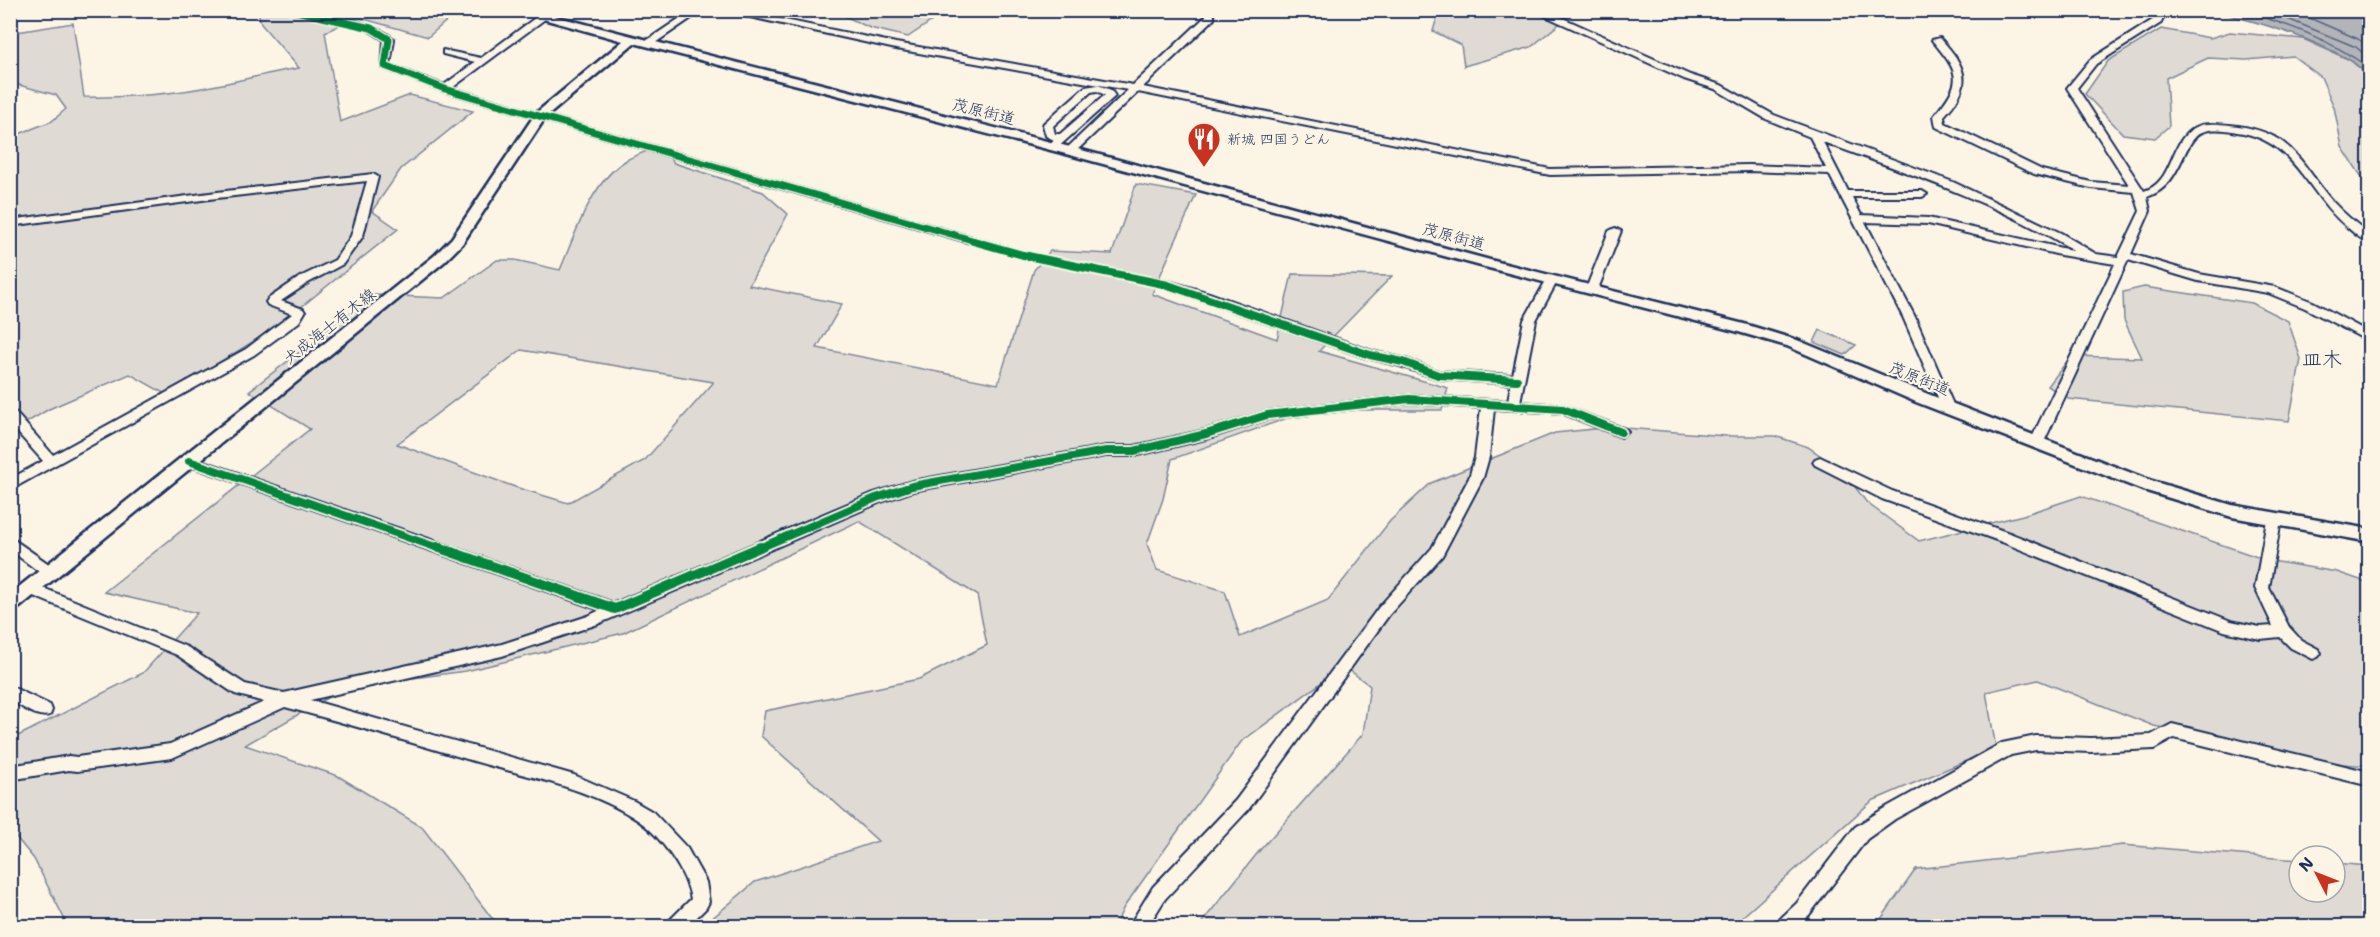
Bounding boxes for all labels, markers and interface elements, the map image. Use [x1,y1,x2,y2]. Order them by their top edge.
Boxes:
street label: 茂原街道 [950,94,1017,129]
restaurant icon: 新城 四国うどん [1186,121,1222,168]
place label: 新城 四国うどん [1227,130,1330,148]
street label: 茂原街道 [1420,218,1488,255]
street label: 犬成海士有木線 [279,284,380,369]
district label: 皿木 [2302,346,2342,372]
street label: 茂原街道 [1886,357,1953,400]
north arrow [2287,844,2347,904]
text: N [2294,853,2318,876]

